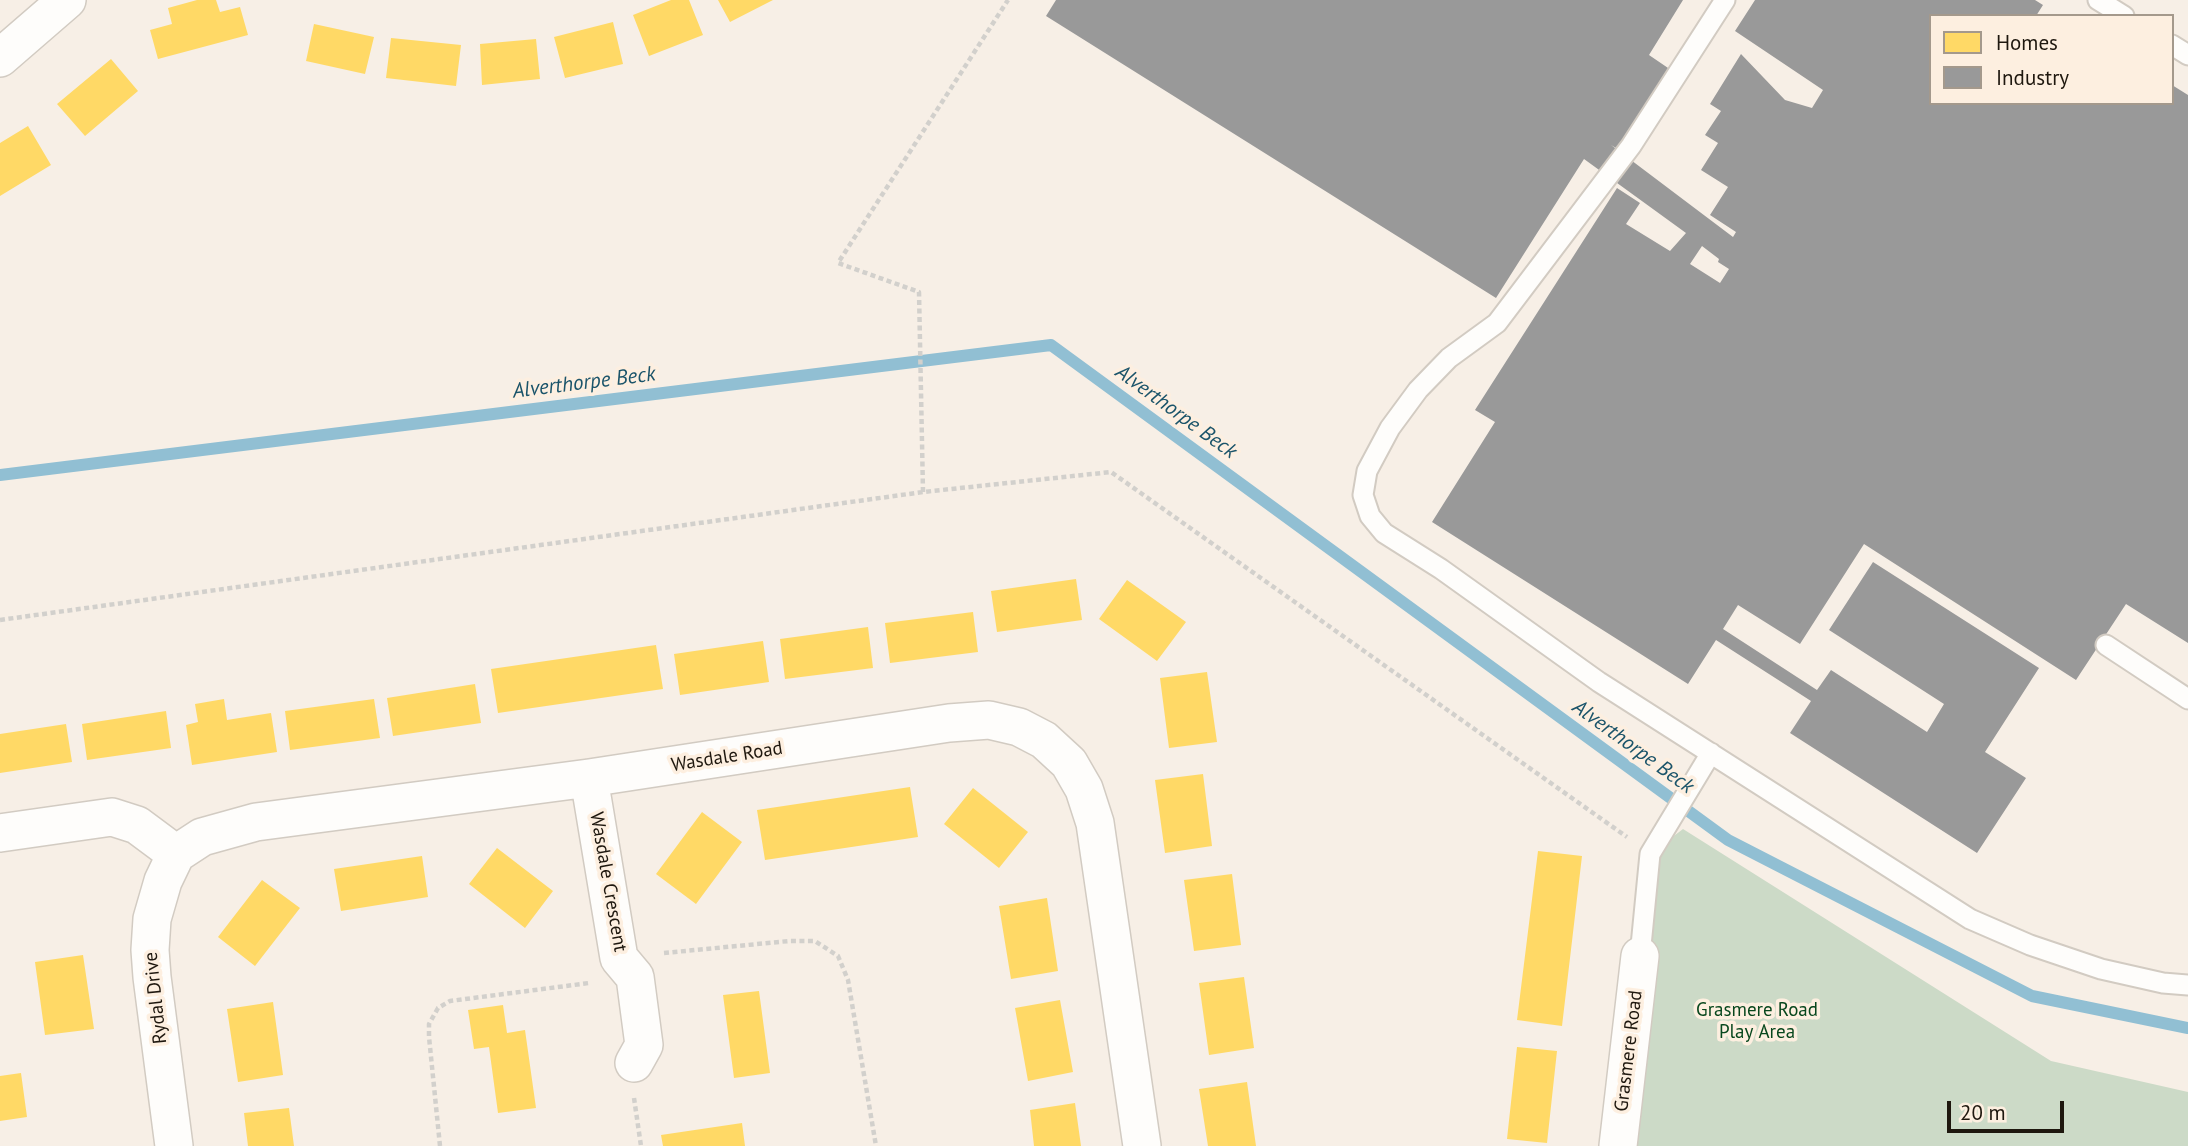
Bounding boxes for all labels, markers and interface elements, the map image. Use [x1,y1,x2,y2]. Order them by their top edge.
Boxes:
legend [1929,14,2174,105]
text: Homes [1996,29,2058,56]
text: Industry [1996,64,2069,91]
water label: Alverthorpe Beck [1110,360,1242,464]
water label: Alverthorpe Beck [511,362,657,404]
water label: Alverthorpe Beck [1567,695,1699,799]
street label: Wasdale Road [670,737,784,777]
street label: Wasdale Crescent [584,810,632,954]
street label: Rydal Drive [140,951,172,1045]
street label: Grasmere Road [1610,989,1648,1113]
park label: Grasmere Road Play Area [1696,1000,1818,1044]
scale bar [1950,1086,2067,1130]
text: 20 m [1960,1099,2006,1126]

